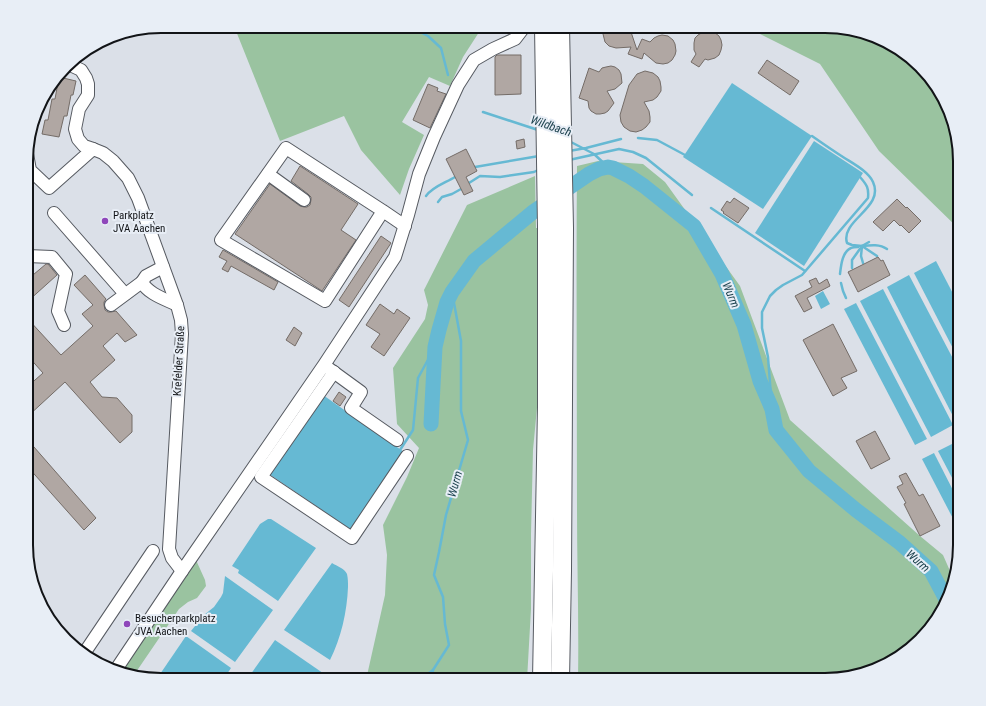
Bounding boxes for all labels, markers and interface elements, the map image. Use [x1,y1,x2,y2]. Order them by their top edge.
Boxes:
water label: Wildbach [529,112,574,140]
place label: Parkplatz JVA Aachen [113,209,165,235]
marker: Parkplatz JVA Aachen [100,216,110,226]
water label: Wurm [719,280,743,310]
street label: Krefelder Straße [171,326,187,396]
water label: Wurm [445,469,465,499]
water label: Wurm [903,547,933,575]
place label: Besucherparkplatz JVA Aachen [135,612,216,638]
marker: Besucherparkplatz JVA Aachen [122,619,132,629]

